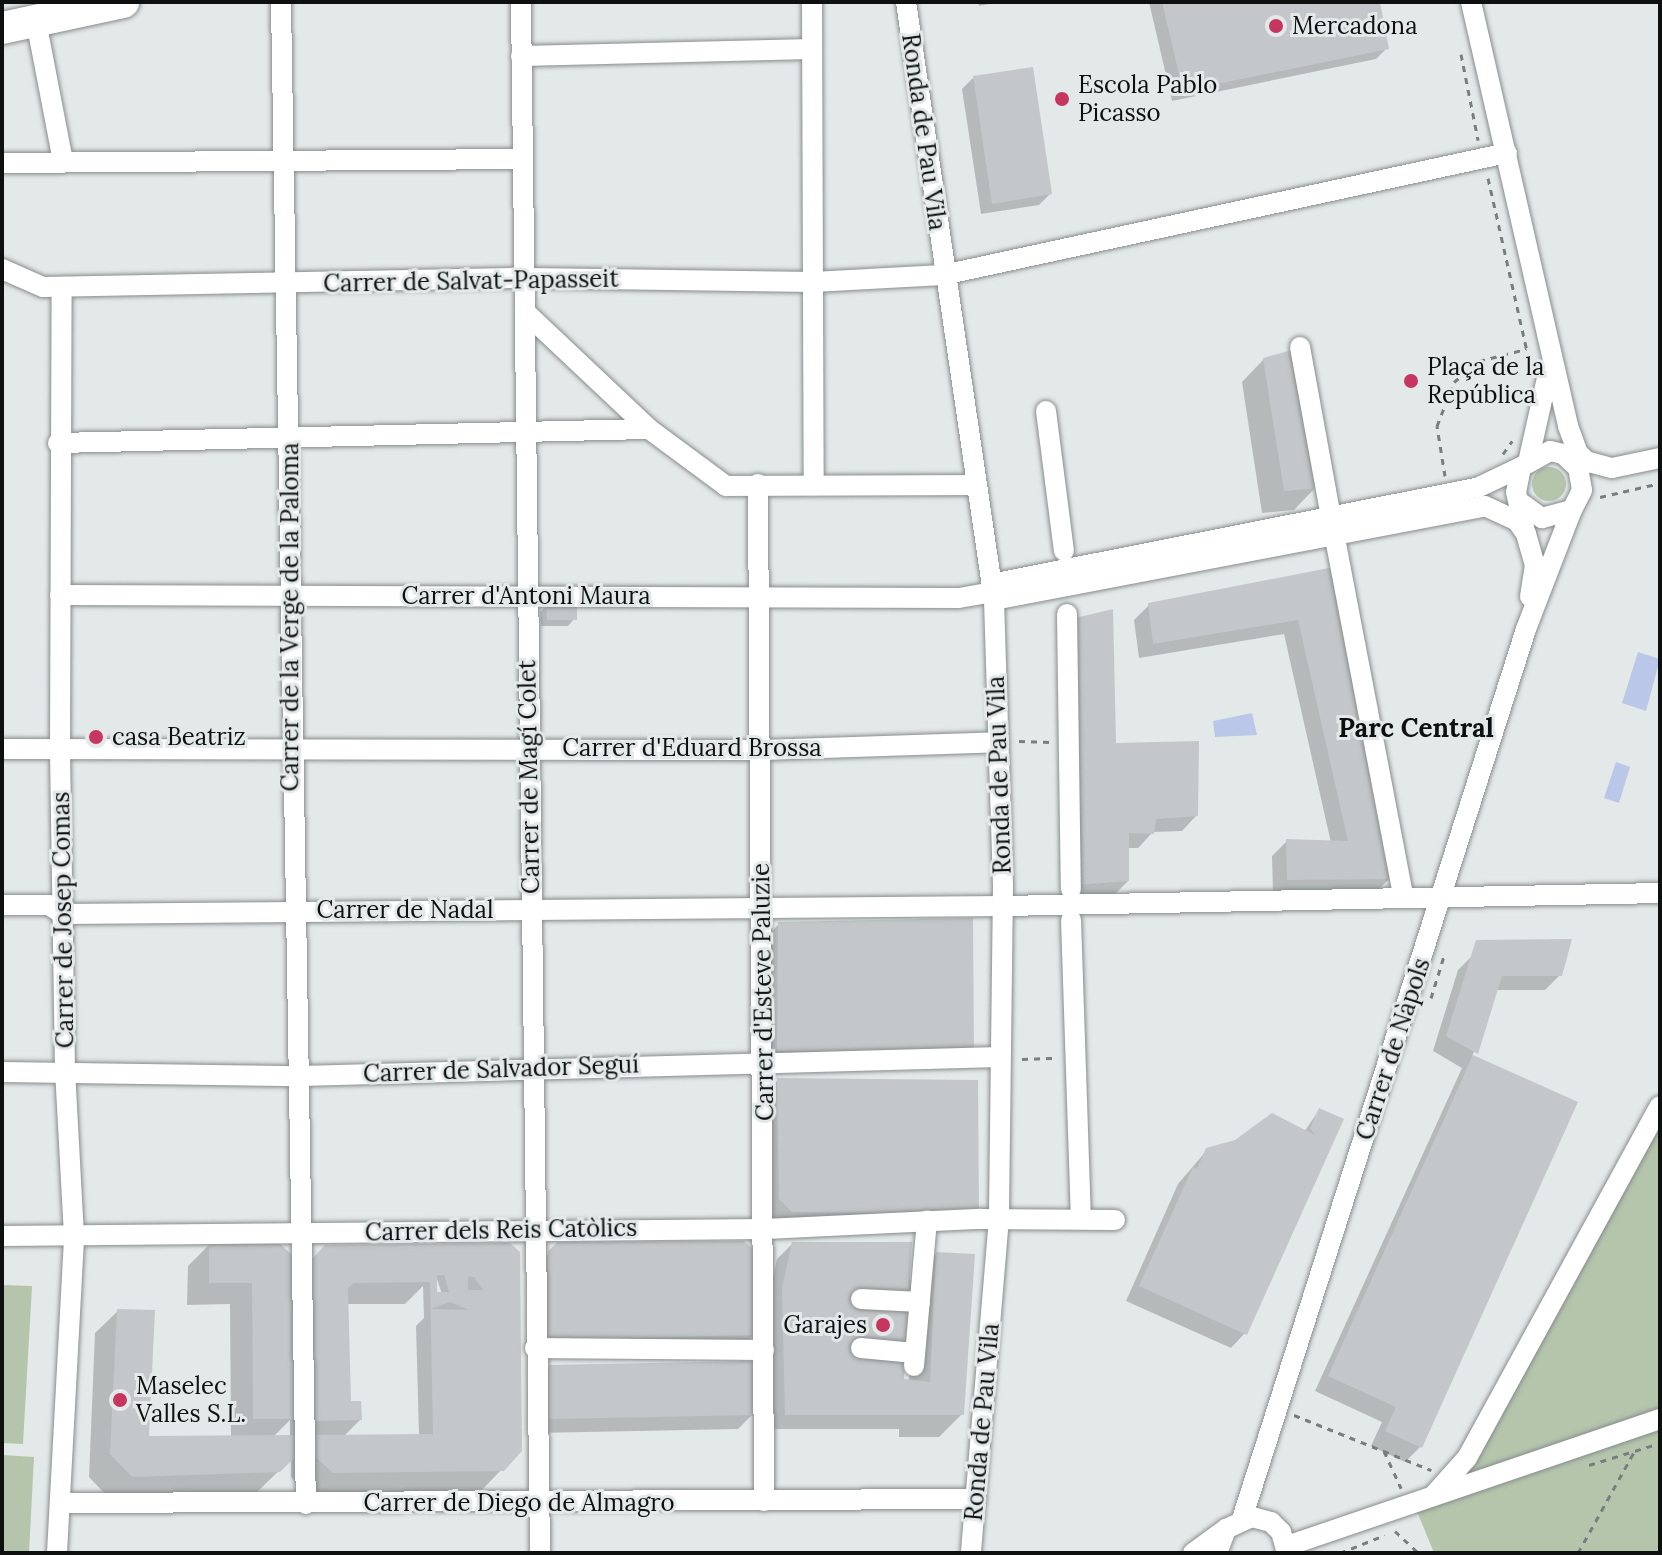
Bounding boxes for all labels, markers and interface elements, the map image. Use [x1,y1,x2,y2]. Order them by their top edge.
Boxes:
place label: Mercadona [1292,12,1418,40]
marker: Mercadona [1267,17,1285,35]
street label: Ronda de Pau Vila [896,32,952,232]
place label: Escola Pablo Picasso [1078,71,1217,127]
marker: Escola Pablo Picasso [1053,90,1071,108]
street label: Carrer de Salvat-Papasseit [323,264,619,298]
place label: Plaça de la República [1427,353,1544,409]
marker: Plaça de la República [1402,372,1420,390]
street label: Carrer de la Verge de la Paloma [276,443,304,791]
street label: Carrer d'Antoni Maura [401,582,651,610]
street label: Carrer de Magí Colet [513,660,545,894]
street label: Ronda de Pau Vila [981,675,1017,875]
district label: Parc Central [1338,712,1494,744]
place label: casa Beatriz [112,723,246,751]
marker: casa Beatriz [87,728,105,746]
street label: Carrer d'Eduard Brossa [562,734,822,762]
street label: Carrer de Josep Comas [46,791,80,1049]
street label: Carrer d'Esteve Paluzie [746,863,780,1121]
street label: Carrer de Nadal [317,896,493,924]
street label: Carrer de Nàpols [1350,954,1436,1144]
street label: Carrer de Salvador Seguí [363,1050,639,1088]
street label: Carrer dels Reis Catòlics [365,1213,637,1247]
place label: Garajes [783,1311,867,1339]
marker: Garajes [874,1316,892,1334]
street label: Ronda de Pau Vila [959,1322,1005,1522]
place label: Maselec Valles S.L. [136,1372,246,1428]
marker: Maselec Valles S.L. [111,1391,129,1409]
street label: Carrer de Diego de Almagro [364,1489,674,1517]

